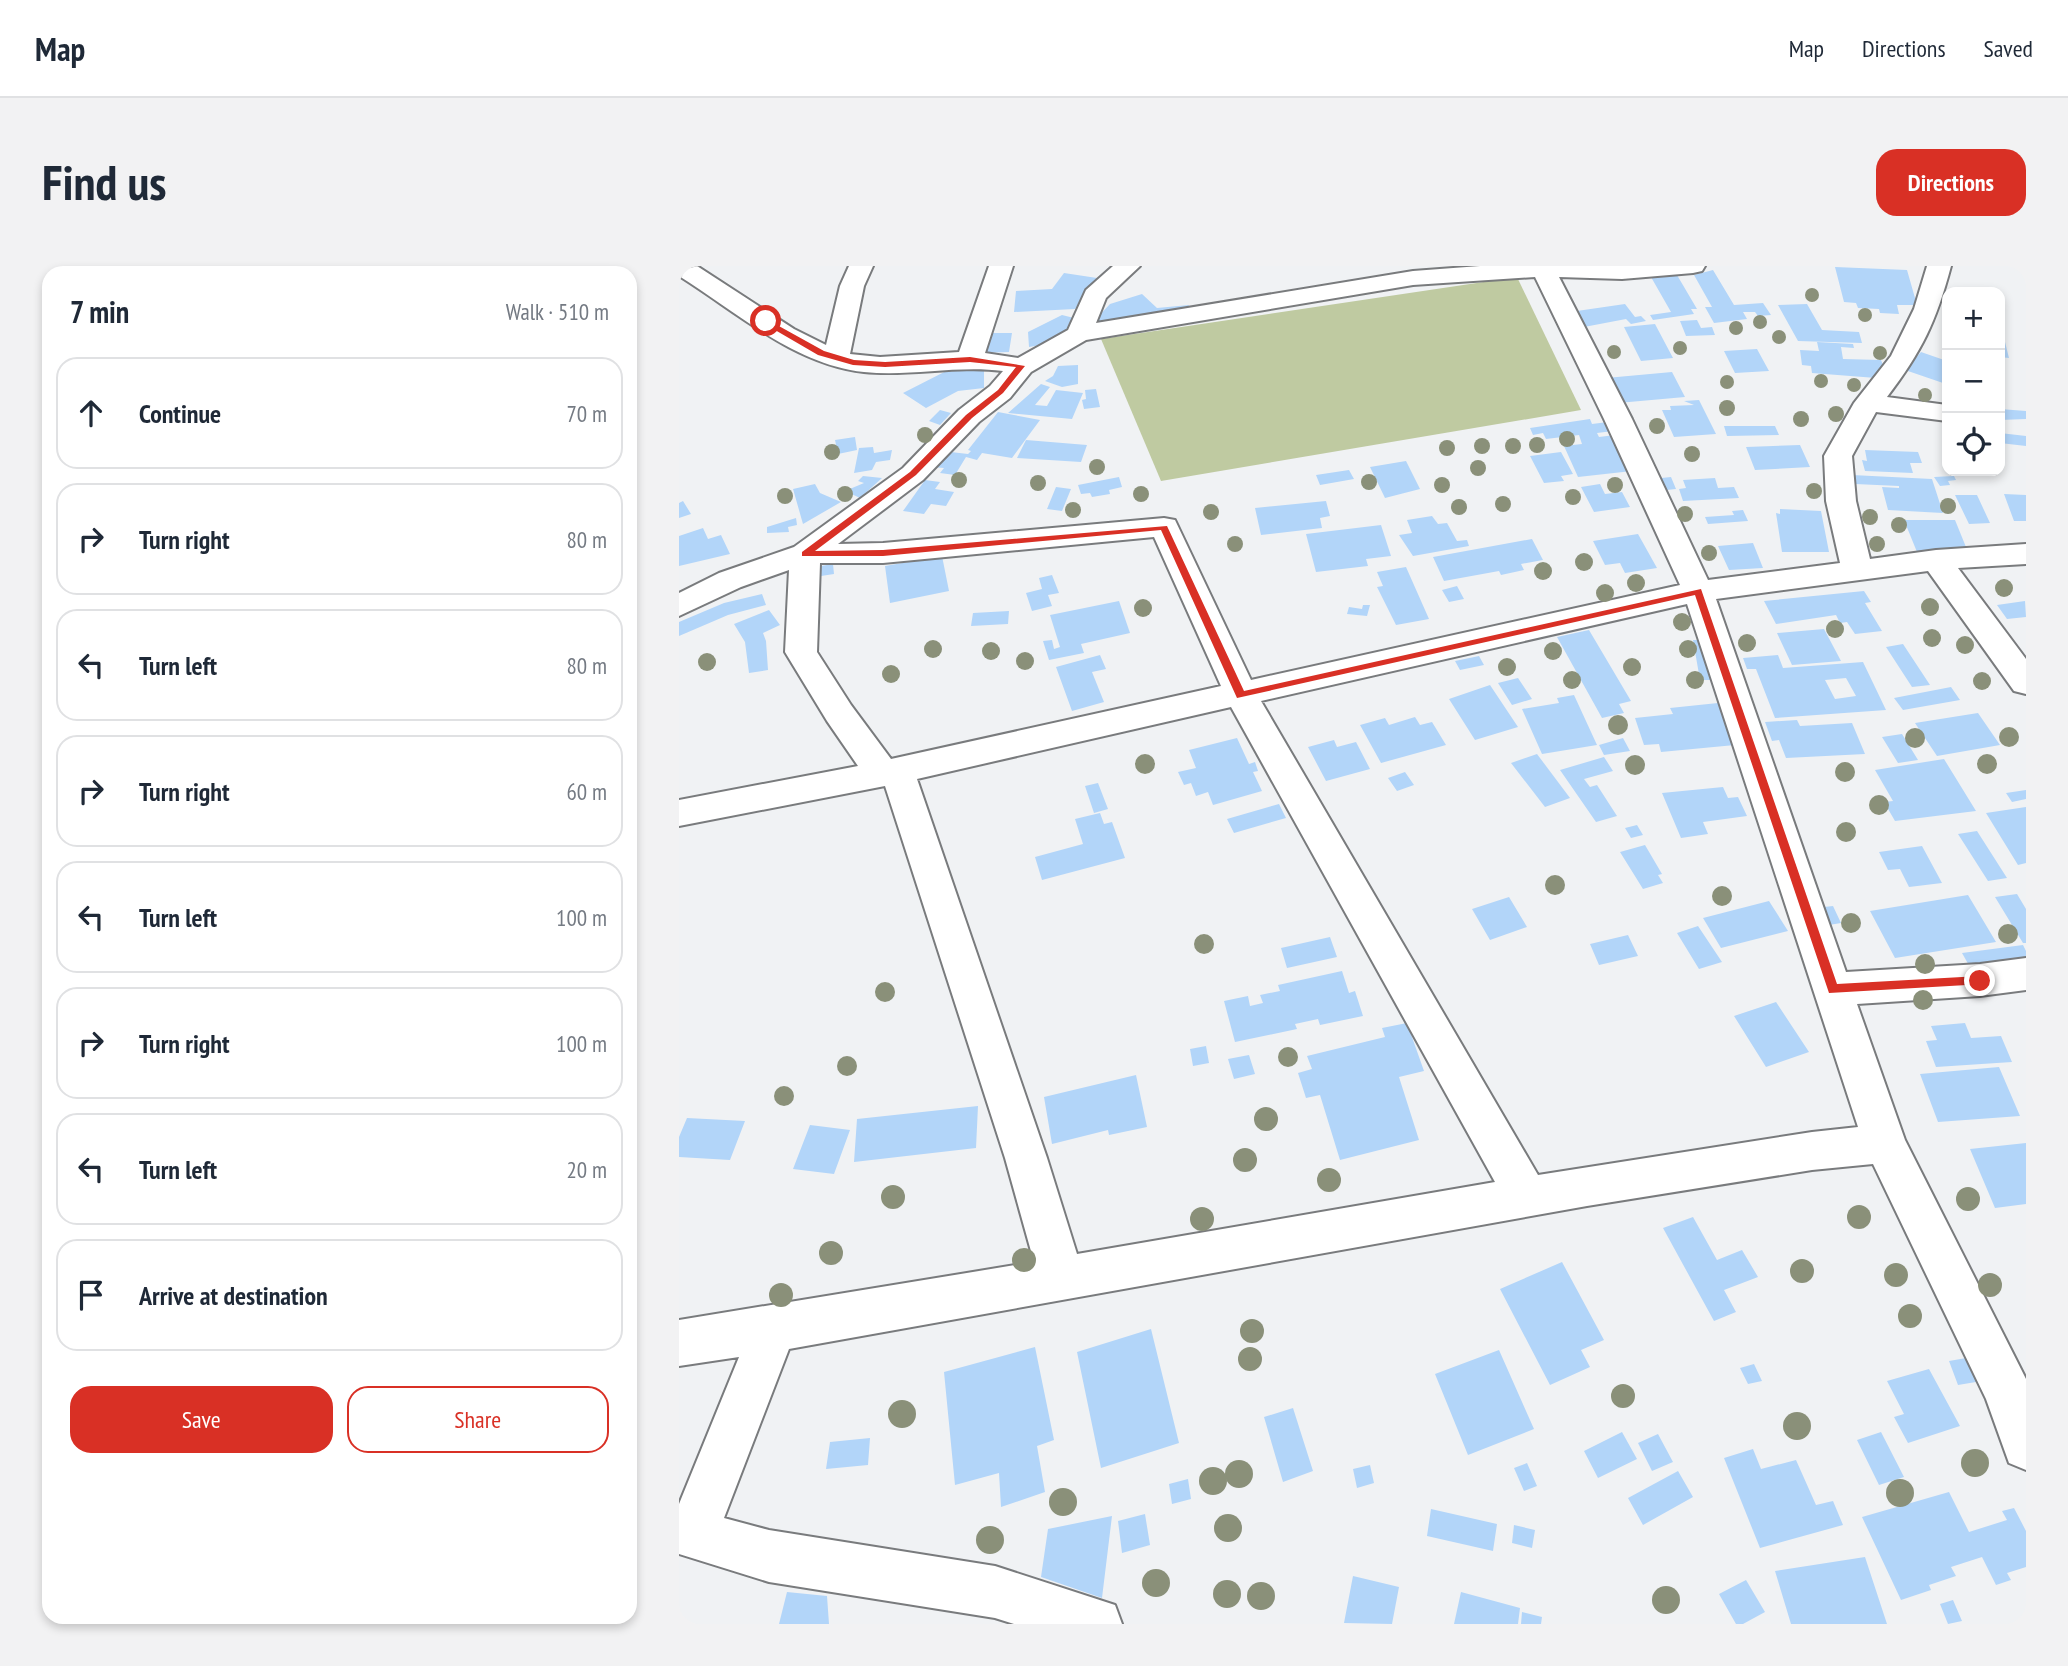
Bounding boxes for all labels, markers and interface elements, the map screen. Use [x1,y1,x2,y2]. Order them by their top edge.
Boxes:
text: Map [35,27,85,70]
text: Map [1789,33,1824,64]
text: Directions [1862,33,1946,64]
text: Saved [1984,33,2033,64]
button: Directions [1876,149,2026,216]
text: Find us [42,150,166,214]
map controls [1942,287,2005,476]
button: + [1942,287,2005,350]
text: 7 min [70,292,129,331]
text: Walk · 510 m [506,297,609,326]
route start [750,305,781,336]
button: − [1942,350,2005,413]
icon: ahead [72,394,110,432]
text: Continue [139,397,221,430]
text: 70 m [566,399,607,428]
button: locate [1942,413,2005,476]
icon: right [72,520,110,558]
text: Turn right [139,523,230,556]
text: 80 m [566,525,607,554]
icon: left [72,646,110,684]
text: Turn left [139,649,217,682]
text: 80 m [566,651,607,680]
icon: right [72,772,110,810]
text: Turn right [139,775,230,808]
text: 60 m [566,777,607,806]
icon: left [72,898,110,936]
text: Turn left [139,901,217,934]
text: 100 m [556,903,607,932]
route end [1964,965,1995,996]
icon: right [72,1024,110,1062]
text: Turn right [139,1027,230,1060]
text: 100 m [556,1029,607,1058]
icon: left [72,1150,110,1188]
text: Turn left [139,1153,217,1186]
text: 20 m [566,1155,607,1184]
icon: arrive [72,1276,110,1314]
text: Arrive at destination [139,1279,328,1312]
button: Save [70,1386,333,1453]
button: Share [347,1386,609,1453]

